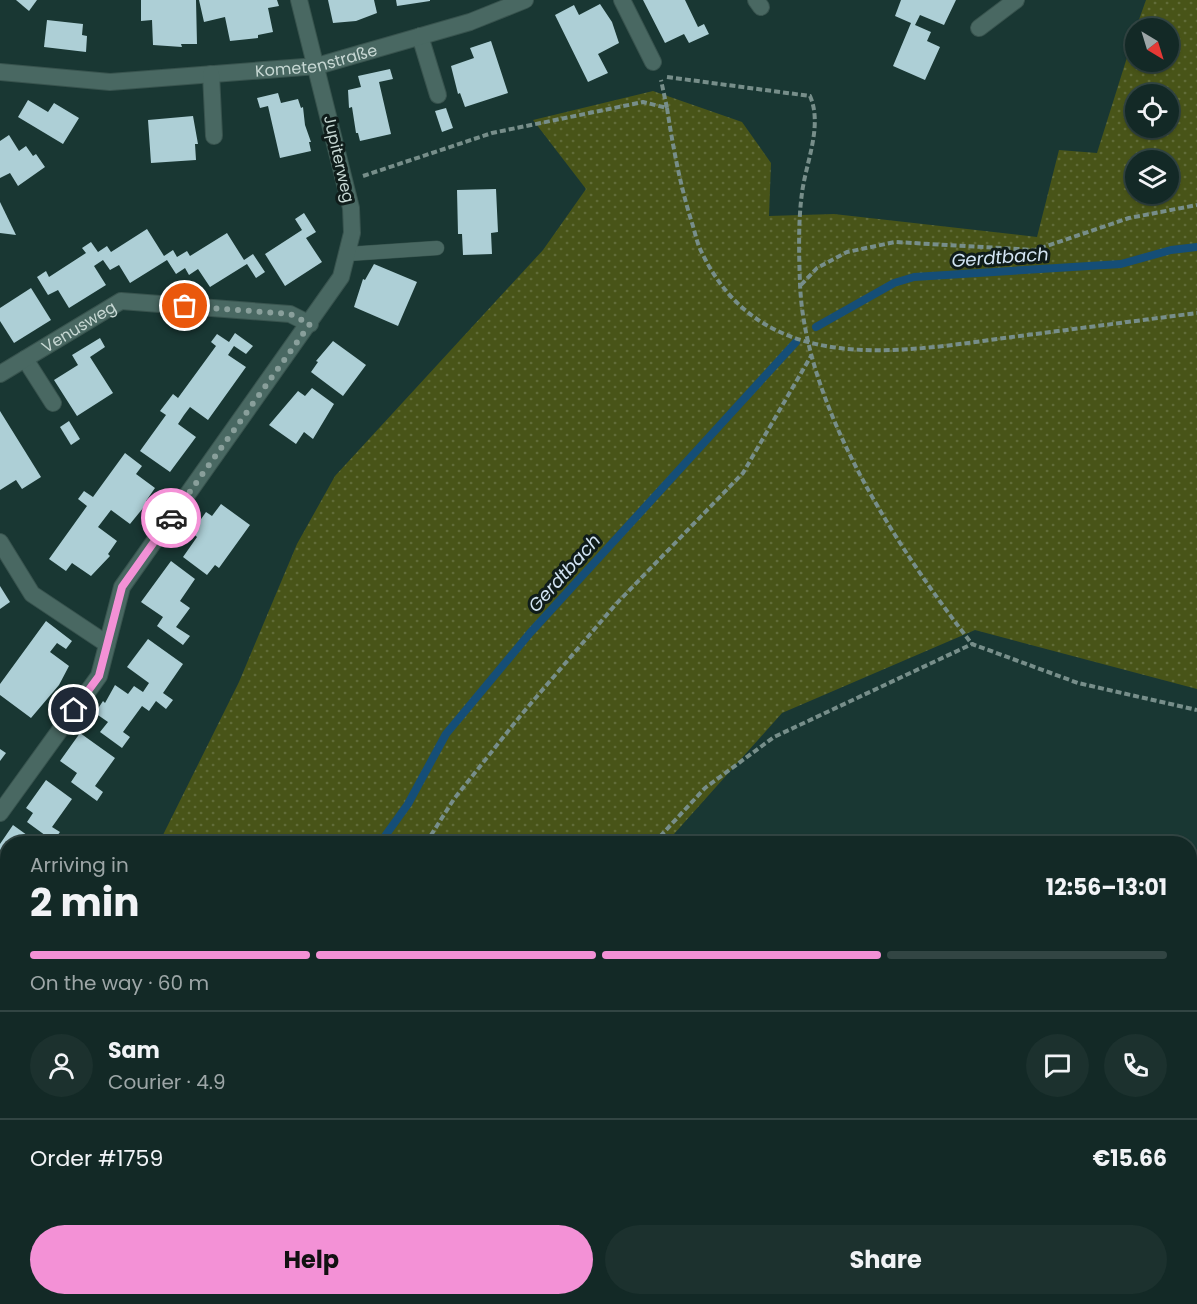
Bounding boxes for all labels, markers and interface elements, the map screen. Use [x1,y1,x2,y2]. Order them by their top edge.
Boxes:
north arrow [1125,18,1179,72]
map controls [1125,18,1179,204]
street label: Kometenstraße [254,38,380,82]
button: locate [1125,84,1179,138]
street label: Jupiterweg [318,113,360,205]
button: layers [1125,150,1179,204]
water label: Gerdtbach [951,241,1049,273]
pin [159,280,210,331]
icon: bag [168,289,201,322]
street label: Venusweg [37,295,120,358]
courier [141,488,201,548]
icon: car [155,502,188,535]
water label: Gerdtbach [522,528,606,618]
pin [48,684,99,735]
icon: home [57,693,90,726]
text: Arriving in [30,851,129,879]
text: 12:56–13:01 [1046,872,1167,903]
text: 2 min [30,875,140,930]
text: On the way · 60 m [30,969,209,997]
button: person [30,1034,93,1097]
button: chat [1026,1034,1089,1097]
button: phone [1104,1034,1167,1097]
text: Sam [108,1035,160,1066]
text: Courier · 4.9 [108,1068,226,1096]
text: Order #1759 [30,1143,163,1174]
text: €15.66 [1093,1143,1167,1174]
button: Help [30,1225,593,1294]
button: Share [605,1225,1167,1294]

